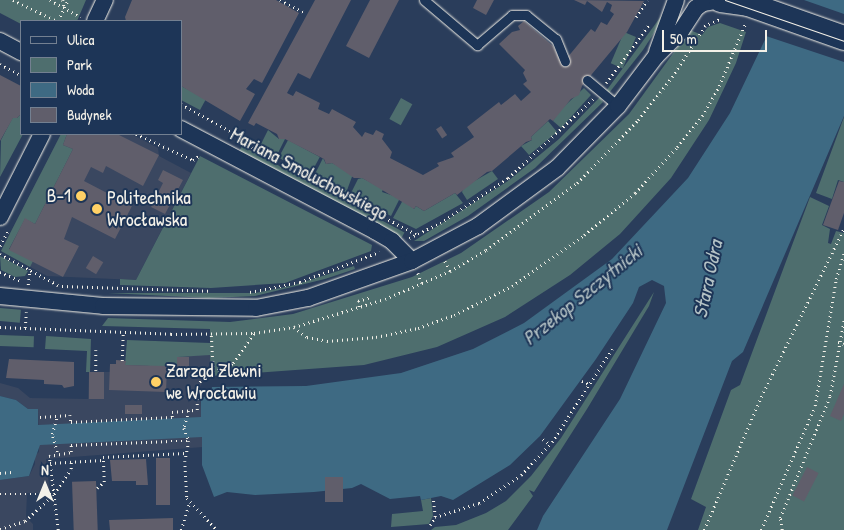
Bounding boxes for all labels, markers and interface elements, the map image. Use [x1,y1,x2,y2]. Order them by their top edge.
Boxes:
legend [20,20,182,135]
scale bar [664,20,769,52]
text: 50 m [670,28,697,49]
text: Ulica [67,29,94,50]
text: Park [67,54,92,75]
text: Woda [67,79,94,100]
text: Budynek [67,104,112,125]
street label: Mariana Smoluchowskiego [226,123,392,225]
place label: B-1 [47,185,71,207]
place label: Politechnika Wrocławska [107,187,191,231]
marker: B-1 [75,190,87,202]
marker: Politechnika Wrocławska [91,203,103,215]
water label: Przekop Szczytnicki [517,238,647,350]
water label: Stara Odra [687,238,727,320]
place label: Zarząd Zlewni we Wrocławiu [166,360,262,404]
marker: Zarząd Zlewni we Wrocławiu [150,376,162,388]
north arrow [20,460,70,510]
text: N [41,460,49,479]

